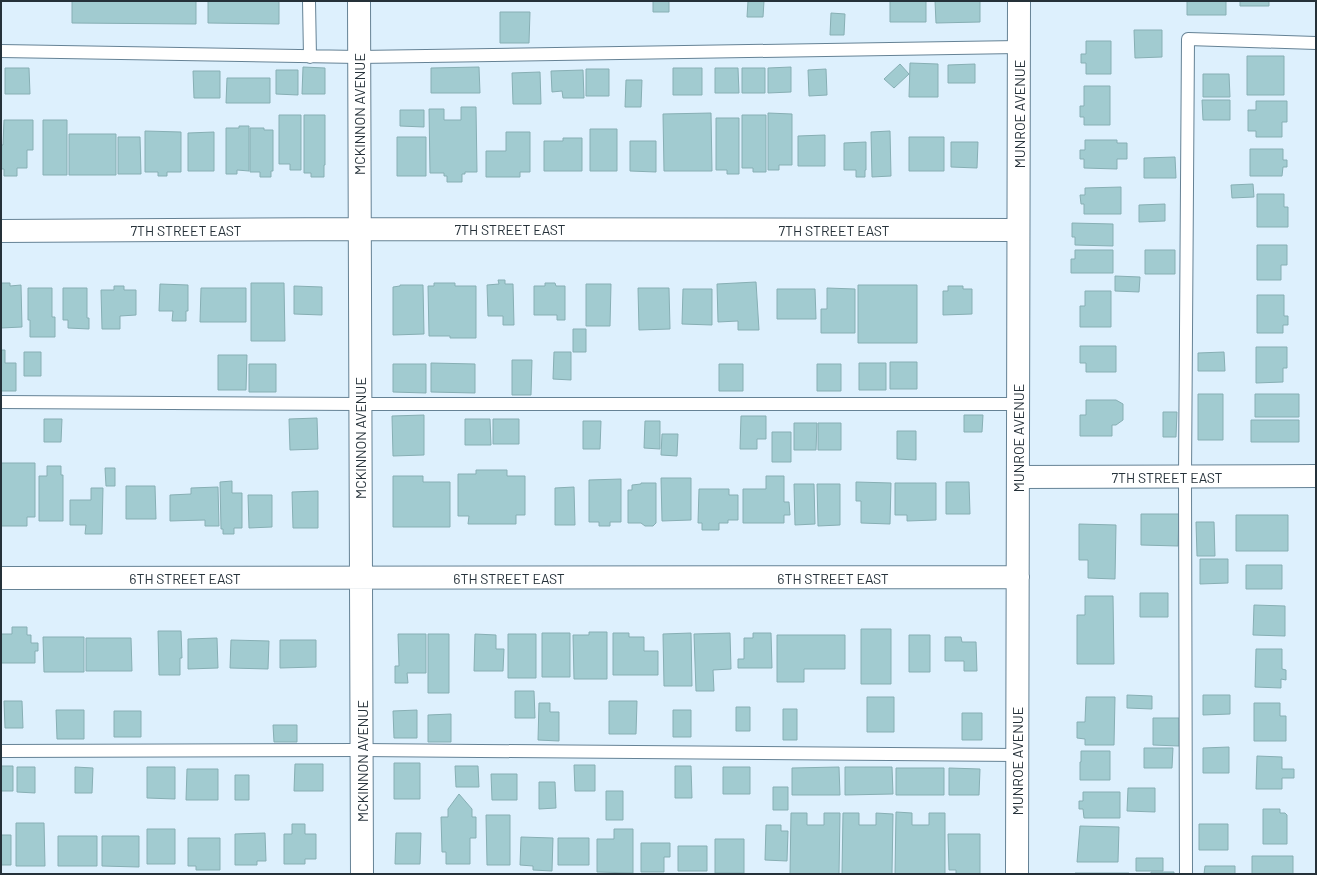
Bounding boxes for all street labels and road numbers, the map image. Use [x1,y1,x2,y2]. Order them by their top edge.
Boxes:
street label: MCKINNON AVENUE [351,53,368,175]
street label: MUNROE AVENUE [1011,60,1028,168]
street label: 7TH STREET EAST [455,221,566,238]
street label: 7TH STREET EAST [131,222,242,239]
street label: 7TH STREET EAST [779,222,890,239]
street label: MCKINNON AVENUE [352,377,369,499]
street label: MUNROE AVENUE [1010,384,1027,492]
street label: 7TH STREET EAST [1112,469,1223,486]
street label: 6TH STREET EAST [129,570,241,587]
street label: 6TH STREET EAST [453,570,565,587]
street label: 6TH STREET EAST [777,570,889,587]
street label: MCKINNON AVENUE [354,700,371,822]
street label: MUNROE AVENUE [1009,707,1026,815]

